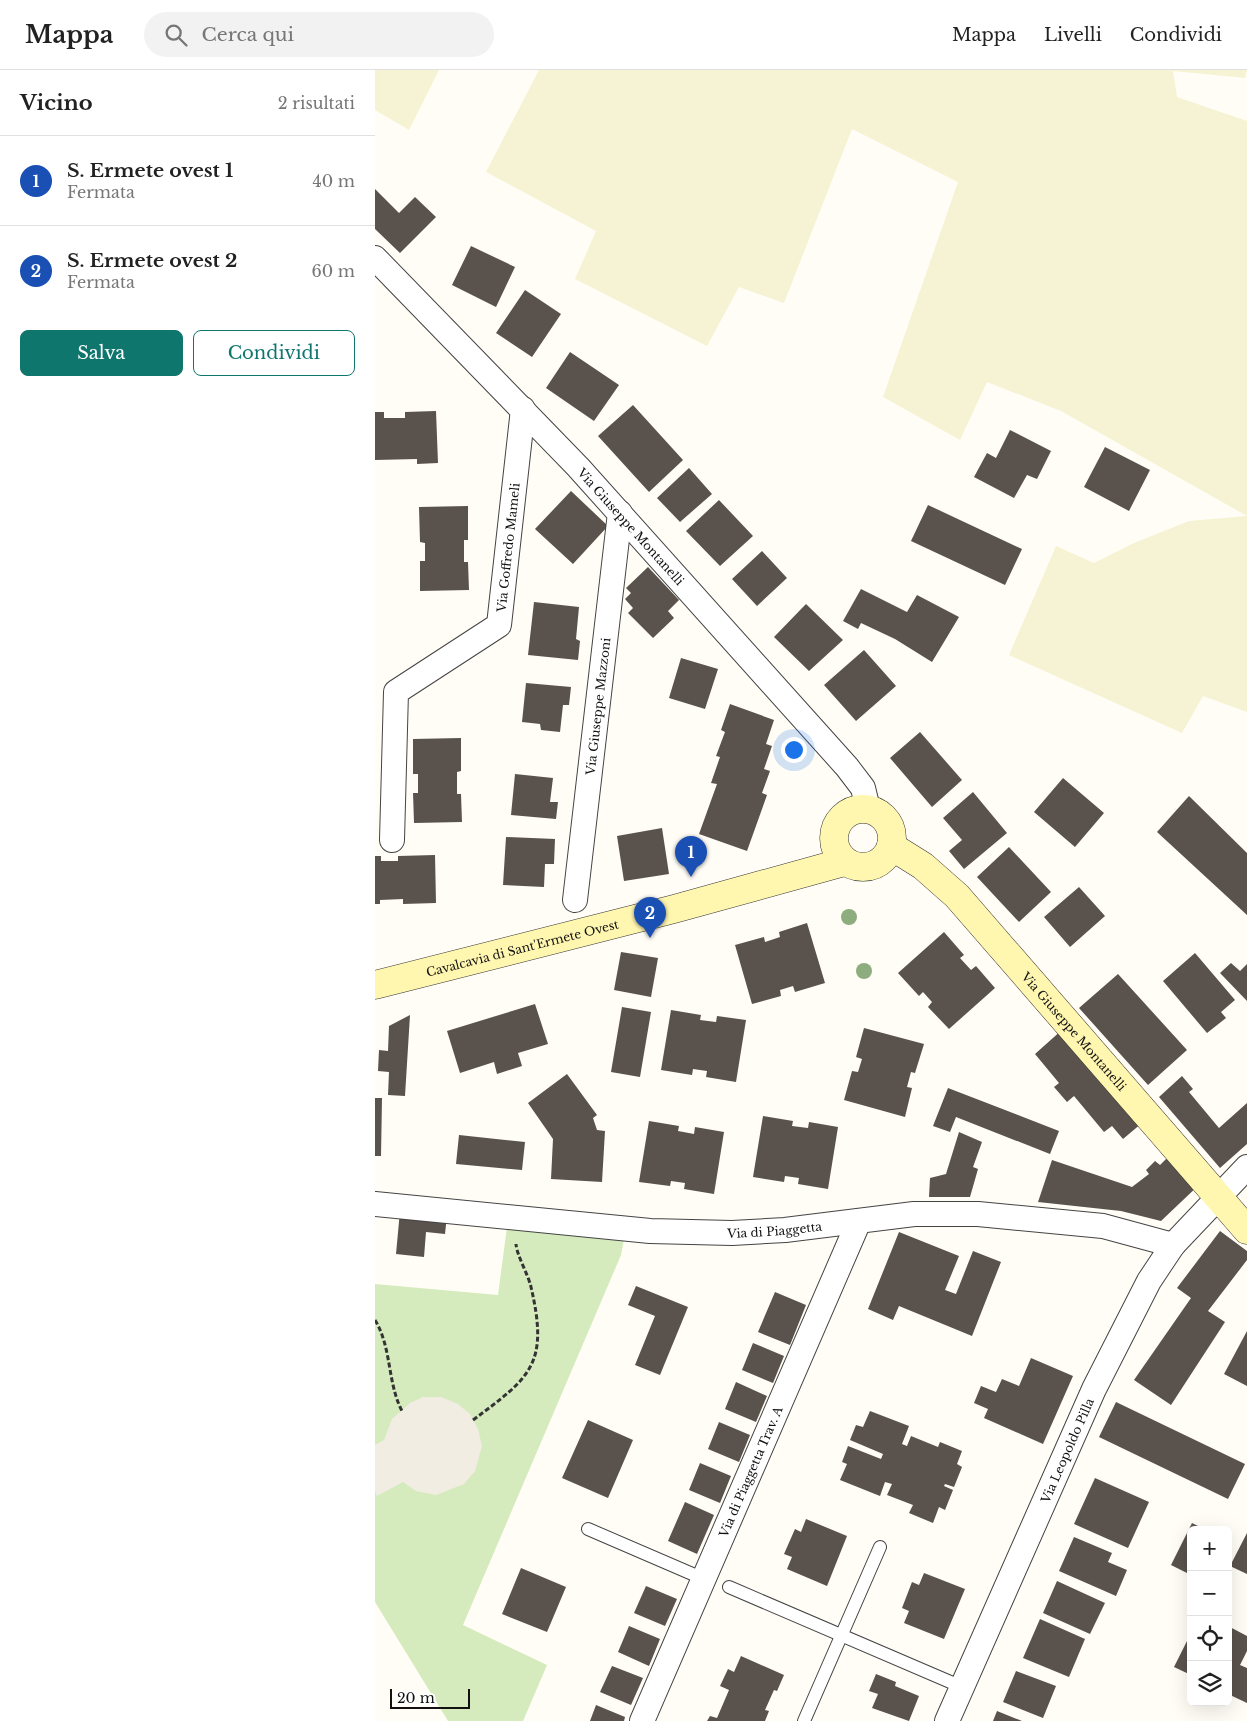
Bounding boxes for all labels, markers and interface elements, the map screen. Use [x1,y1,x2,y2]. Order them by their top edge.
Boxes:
search box [144,12,494,57]
text: Mappa [25,20,114,49]
icon: search [162,21,190,49]
text: Cerca qui [202,23,294,46]
text: Mappa [952,24,1016,46]
text: Livelli [1044,24,1102,46]
text: Condividi [1130,24,1222,46]
text: Vicino [20,90,93,116]
text: 2 risultati [278,93,355,113]
text: S. Ermete ovest 1 [67,159,233,182]
text: 1 [33,171,39,191]
text: 40 m [312,171,355,191]
text: Fermata [67,182,135,202]
text: S. Ermete ovest 2 [67,249,237,272]
text: 2 [31,261,41,281]
text: 60 m [312,261,355,281]
text: Fermata [67,272,135,292]
button: Salva [20,330,183,376]
button: Condividi [193,330,355,376]
street label: Via Giuseppe Montanelli [574,464,688,588]
street label: Via Goffredo Mameli [493,482,522,614]
street label: Via Giuseppe Mazzoni [582,637,613,777]
your location [781,737,807,763]
pin: 1 [675,836,707,877]
pin: 2 [634,897,666,938]
street label: Cavalcavia di Sant'Ermete Ovest [425,916,621,979]
street label: Via Giuseppe Montanelli [1018,968,1130,1093]
street label: Via di Piaggetta [726,1218,823,1241]
street label: Via Leopoldo Pilla [1037,1395,1097,1506]
street label: Via di Piaggetta Trav. A [715,1403,786,1540]
map controls [1187,1526,1232,1706]
button: + [1187,1526,1232,1571]
button: − [1187,1571,1232,1616]
button: locate [1187,1616,1232,1661]
button: layers [1187,1661,1232,1706]
scale bar [390,1686,470,1709]
text: 20 m [397,1689,435,1707]

